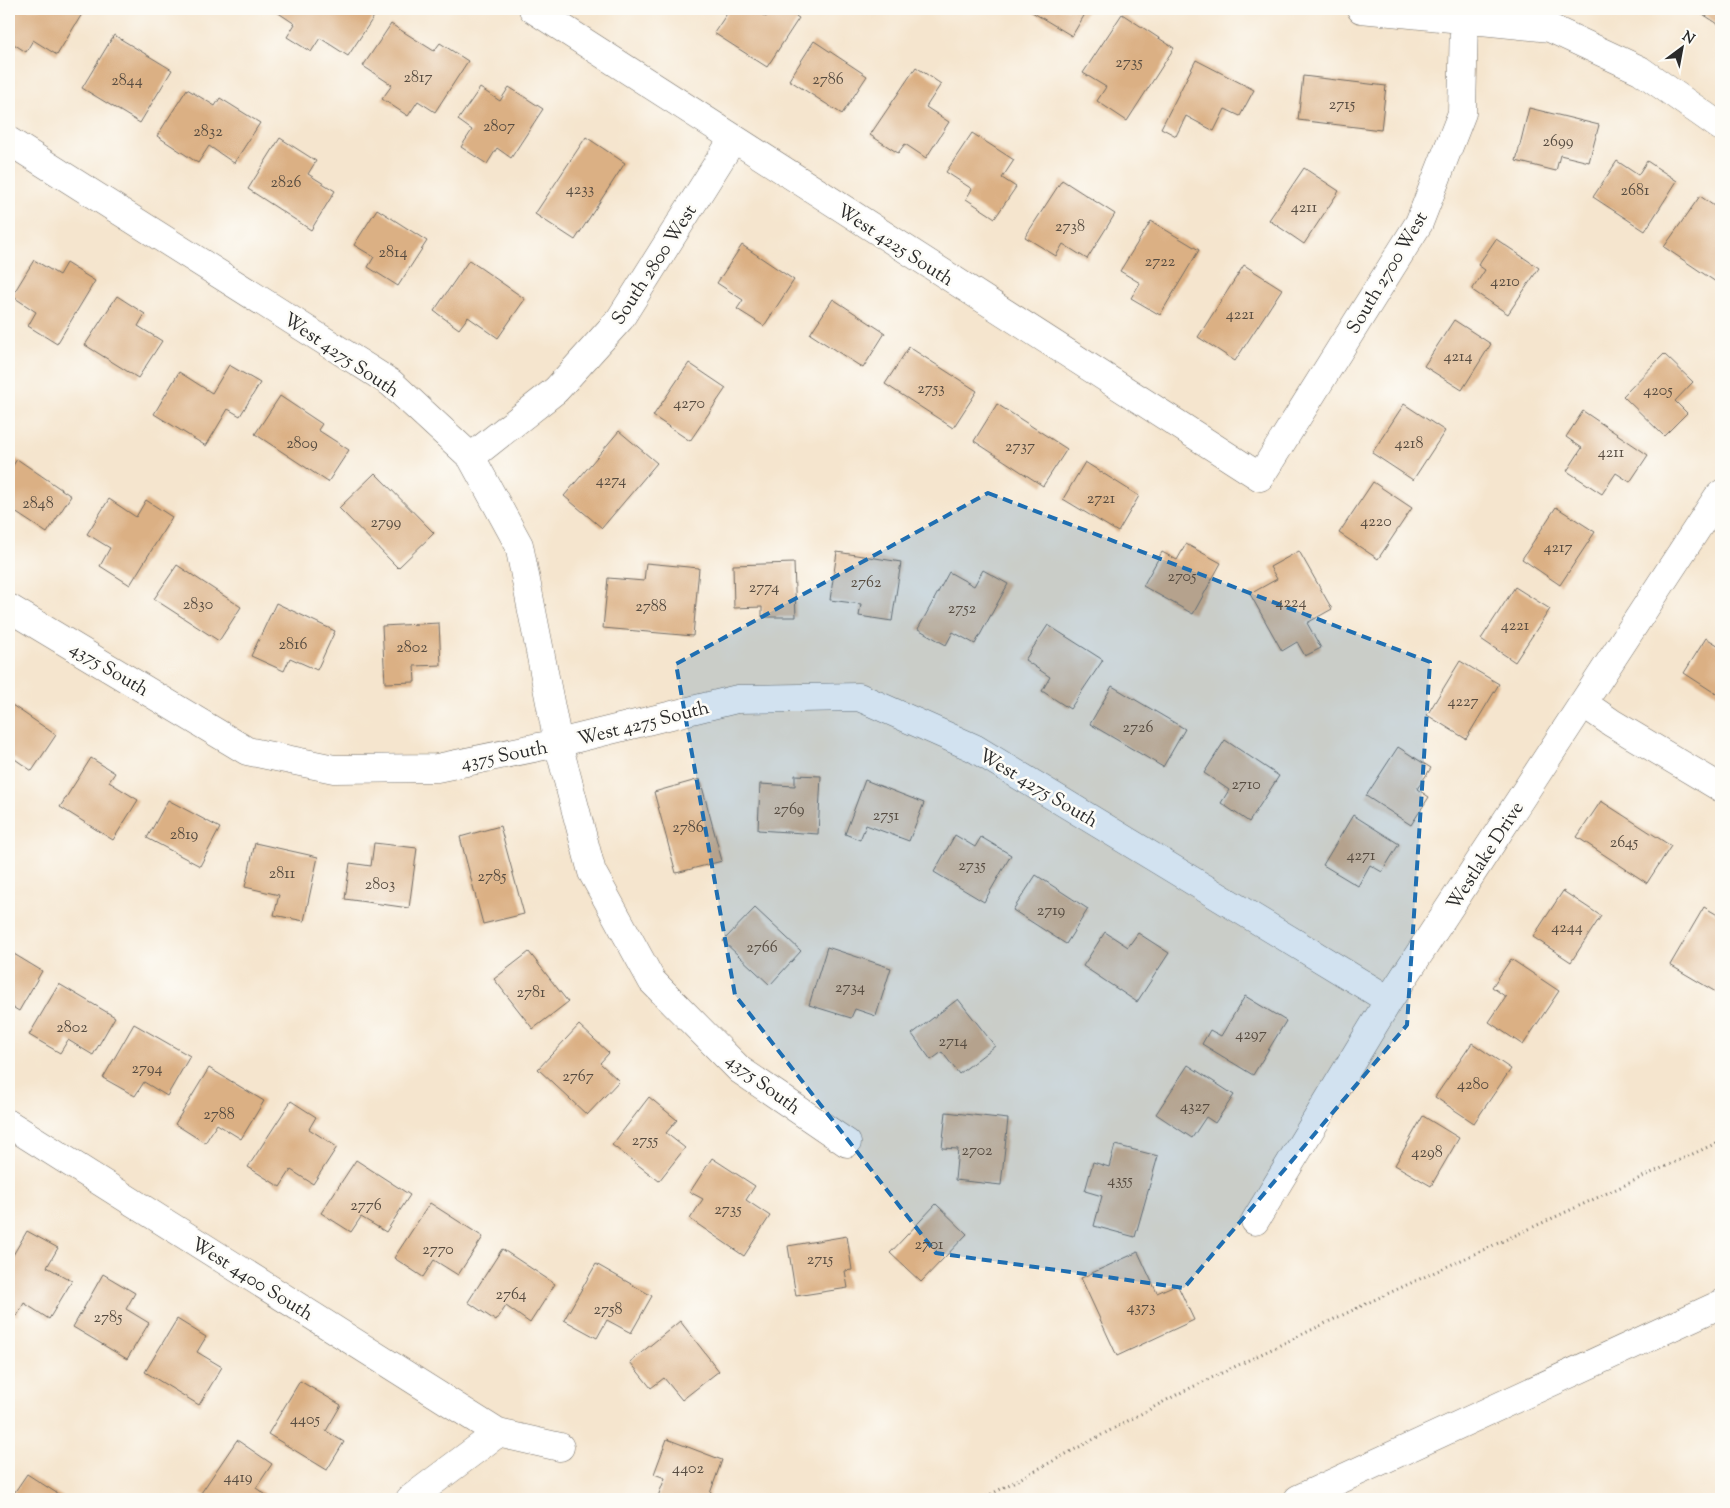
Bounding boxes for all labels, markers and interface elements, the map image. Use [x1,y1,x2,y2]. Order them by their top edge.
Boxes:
north arrow [1658,22,1708,72]
text: N [1678,27,1698,50]
house number: 2735 [1115,52,1143,75]
house number: 2817 [404,67,432,90]
house number: 2786 [812,69,844,92]
house number: 2844 [111,70,143,93]
house number: 2715 [1329,94,1356,117]
house number: 2807 [483,116,515,139]
house number: 2832 [193,121,223,144]
house number: 2699 [1543,131,1574,154]
house number: 2826 [271,172,301,195]
house number: 4233 [566,179,594,202]
house number: 2681 [1621,180,1650,203]
house number: 4211 [1291,197,1318,220]
street label: West 4225 South [831,198,958,294]
street label: South 2800 West [606,199,705,331]
street label: South 2700 West [1341,206,1436,340]
house number: 2738 [1055,216,1085,239]
house number: 2814 [379,242,408,265]
house number: 2722 [1145,251,1176,274]
house number: 4210 [1490,271,1520,294]
house number: 4221 [1226,304,1255,327]
street label: West 4275 South [277,307,404,405]
house number: 4214 [1443,346,1473,369]
house number: 2753 [917,378,945,401]
house number: 4205 [1643,380,1673,403]
house number: 4270 [673,393,705,416]
house number: 2809 [286,433,318,456]
house number: 4218 [1395,433,1424,456]
house number: 2737 [1005,436,1035,459]
house number: 4211 [1598,442,1625,465]
house number: 4274 [596,470,626,493]
house number: 2721 [1087,488,1116,511]
house number: 2848 [22,493,54,516]
house number: 4220 [1360,511,1392,534]
house number: 2799 [371,512,402,535]
house number: 4217 [1543,537,1573,560]
house number: 2705 [1167,566,1197,589]
house number: 2762 [851,572,882,595]
house number: 2774 [749,577,779,600]
house number: 4224 [1275,592,1307,615]
house number: 2830 [183,594,213,617]
house number: 2788 [635,596,667,619]
house number: 2752 [948,598,977,621]
house number: 4221 [1501,615,1530,638]
house number: 2816 [279,634,307,657]
street label: 4375 South [64,636,153,704]
house number: 2802 [396,637,428,660]
house number: 4227 [1447,691,1479,714]
street label: West 4275 South [575,695,712,754]
house number: 2726 [1123,717,1153,740]
street label: 4375 South [459,735,550,778]
street label: West 4275 South [973,743,1103,835]
house number: 2710 [1231,774,1261,797]
street label: Westlake Drive [1441,797,1531,916]
house number: 2769 [773,799,805,822]
house number: 2751 [873,805,900,828]
house number: 2786 [672,817,704,840]
house number: 2819 [170,824,198,847]
house number: 2645 [1610,832,1639,855]
house number: 4271 [1346,845,1376,868]
house number: 2735 [958,855,986,878]
house number: 2811 [269,863,296,886]
house number: 2785 [478,866,507,889]
house number: 2803 [365,874,395,897]
house number: 2719 [1037,900,1066,923]
house number: 4244 [1551,917,1583,940]
house number: 2766 [746,937,778,960]
house number: 2734 [835,977,865,1000]
house number: 2781 [517,982,546,1005]
house number: 2802 [56,1017,88,1040]
house number: 4297 [1235,1024,1267,1047]
house number: 2714 [938,1031,968,1054]
street label: 4375 South [719,1048,806,1122]
house number: 2794 [131,1058,163,1081]
house number: 2767 [562,1066,594,1089]
house number: 4280 [1457,1074,1489,1097]
house number: 4327 [1180,1096,1210,1119]
house number: 2788 [203,1104,235,1127]
house number: 2755 [632,1130,659,1153]
house number: 2702 [962,1140,993,1163]
house number: 4298 [1411,1142,1443,1165]
house number: 4355 [1107,1170,1133,1193]
house number: 2776 [350,1195,382,1218]
house number: 2735 [714,1199,742,1222]
street label: West 4400 South [185,1232,318,1329]
house number: 2701 [915,1234,944,1257]
house number: 2770 [422,1239,454,1262]
house number: 2715 [807,1249,834,1272]
house number: 2764 [495,1284,527,1307]
house number: 4373 [1126,1297,1156,1320]
house number: 2758 [594,1299,622,1322]
house number: 2785 [94,1307,123,1330]
house number: 4405 [290,1409,320,1432]
house number: 4402 [672,1458,704,1481]
house number: 4419 [223,1467,253,1490]

